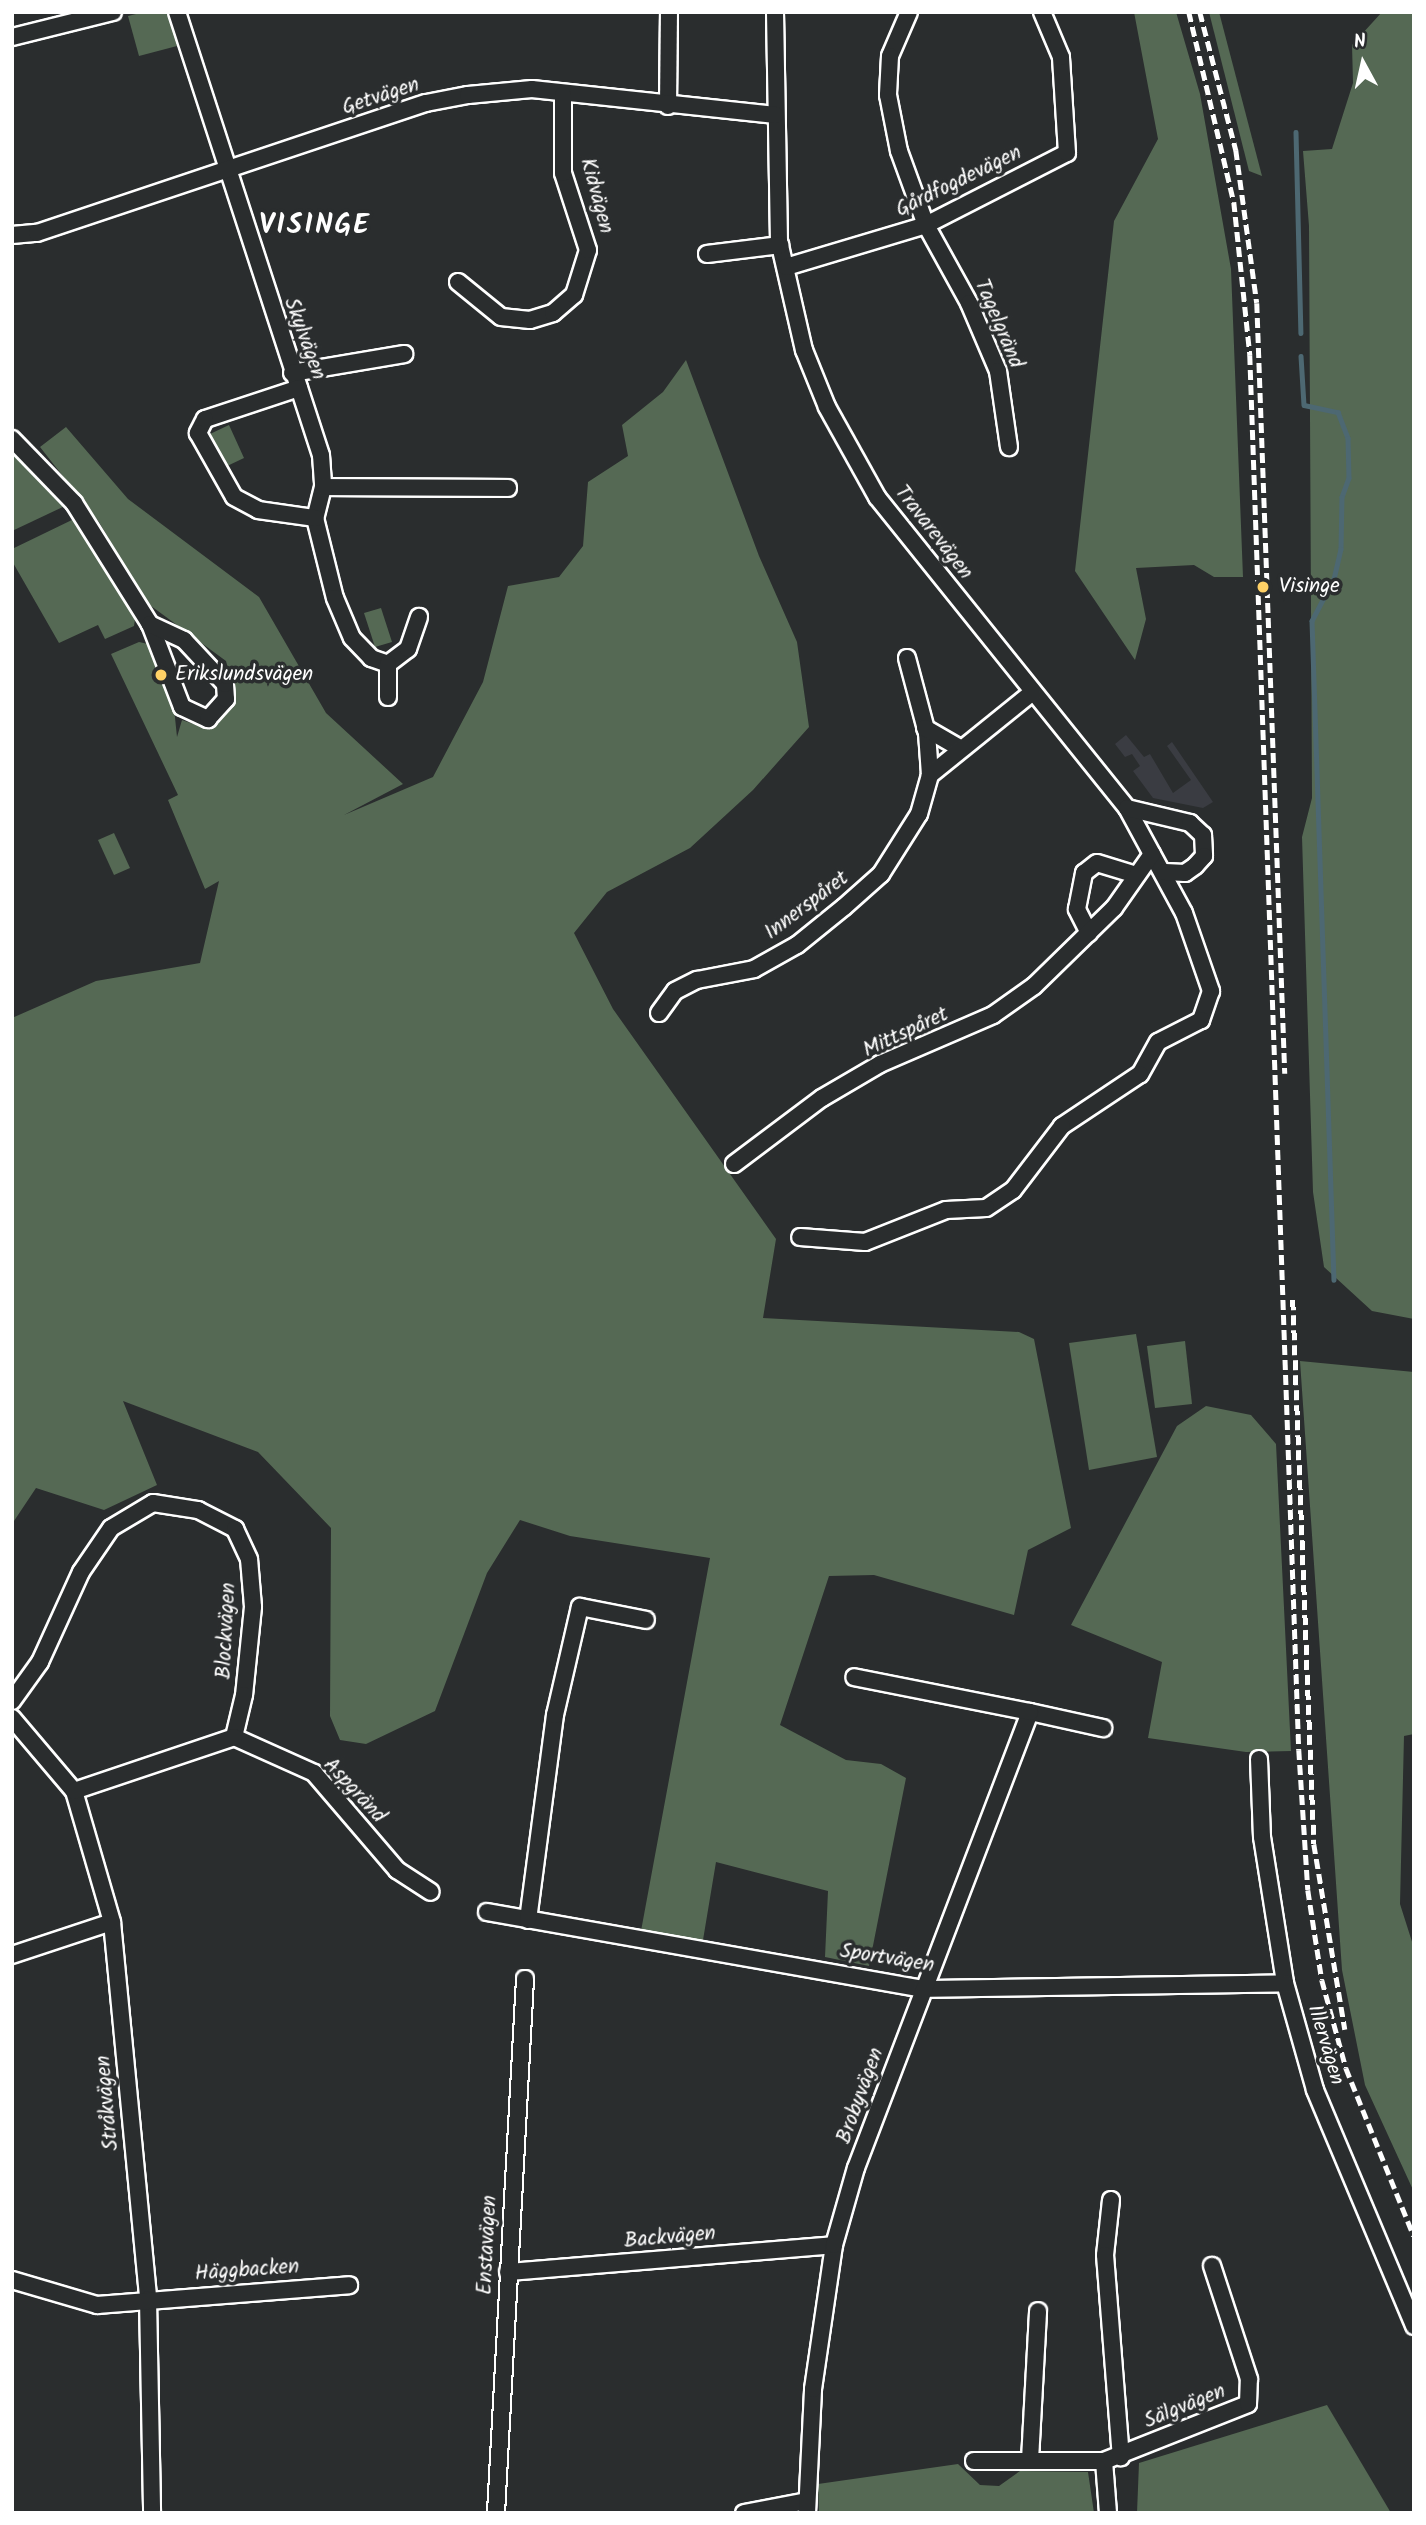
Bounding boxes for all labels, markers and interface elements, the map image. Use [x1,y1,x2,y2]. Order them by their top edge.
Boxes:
text: N [1352,27,1368,58]
north arrow [1328,28,1398,98]
street label: Getvägen [339,73,423,121]
street label: Gårdfogdevägen [892,141,1026,223]
street label: Kidvägen [574,155,618,237]
district label: VISINGE [260,209,370,243]
street label: Tagelgränd [968,276,1028,372]
street label: Skylvägen [278,295,330,383]
street label: Travarevägen [888,481,978,585]
place label: Visinge [1279,574,1340,600]
marker: Visinge [1253,577,1273,597]
place label: Erikslundsvägen [175,662,313,688]
marker: Erikslundsvägen [153,667,169,683]
street label: Innerspåret [760,866,854,946]
street label: Mittspåret [859,1002,953,1064]
street label: Blockvägen [212,1582,242,1680]
street label: Aspgränd [317,1753,391,1829]
street label: Sportvägen [838,1939,936,1979]
street label: Illervägen [1301,2002,1349,2088]
street label: Brobyvägen [832,2045,890,2147]
street label: Stråkvägen [91,2054,125,2152]
street label: Enstavägen [473,2195,503,2295]
street label: Backvägen [623,2221,717,2255]
street label: Häggbacken [194,2255,300,2287]
street label: Sälgvägen [1141,2379,1229,2435]

